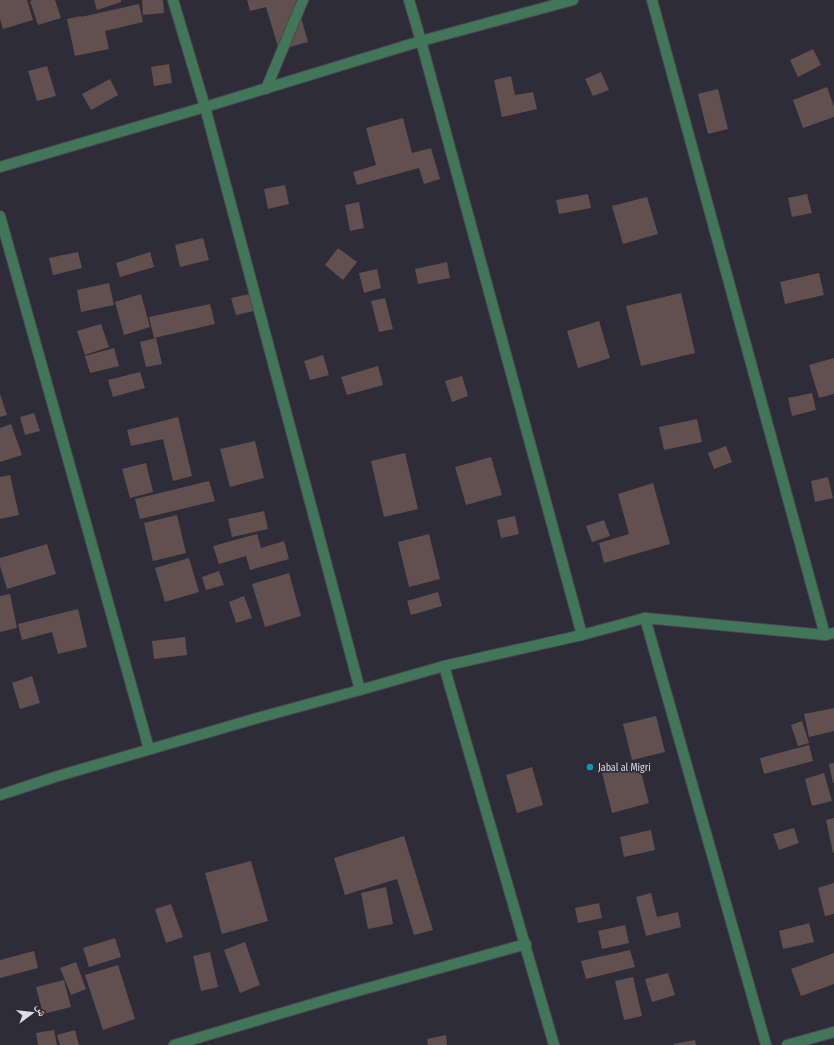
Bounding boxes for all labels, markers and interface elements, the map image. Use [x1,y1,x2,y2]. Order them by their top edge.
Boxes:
marker: Jabal al Migri [585,762,595,772]
place label: Jabal al Migri [598,762,651,774]
north arrow [12,993,52,1033]
text: ش [32,1003,49,1018]

